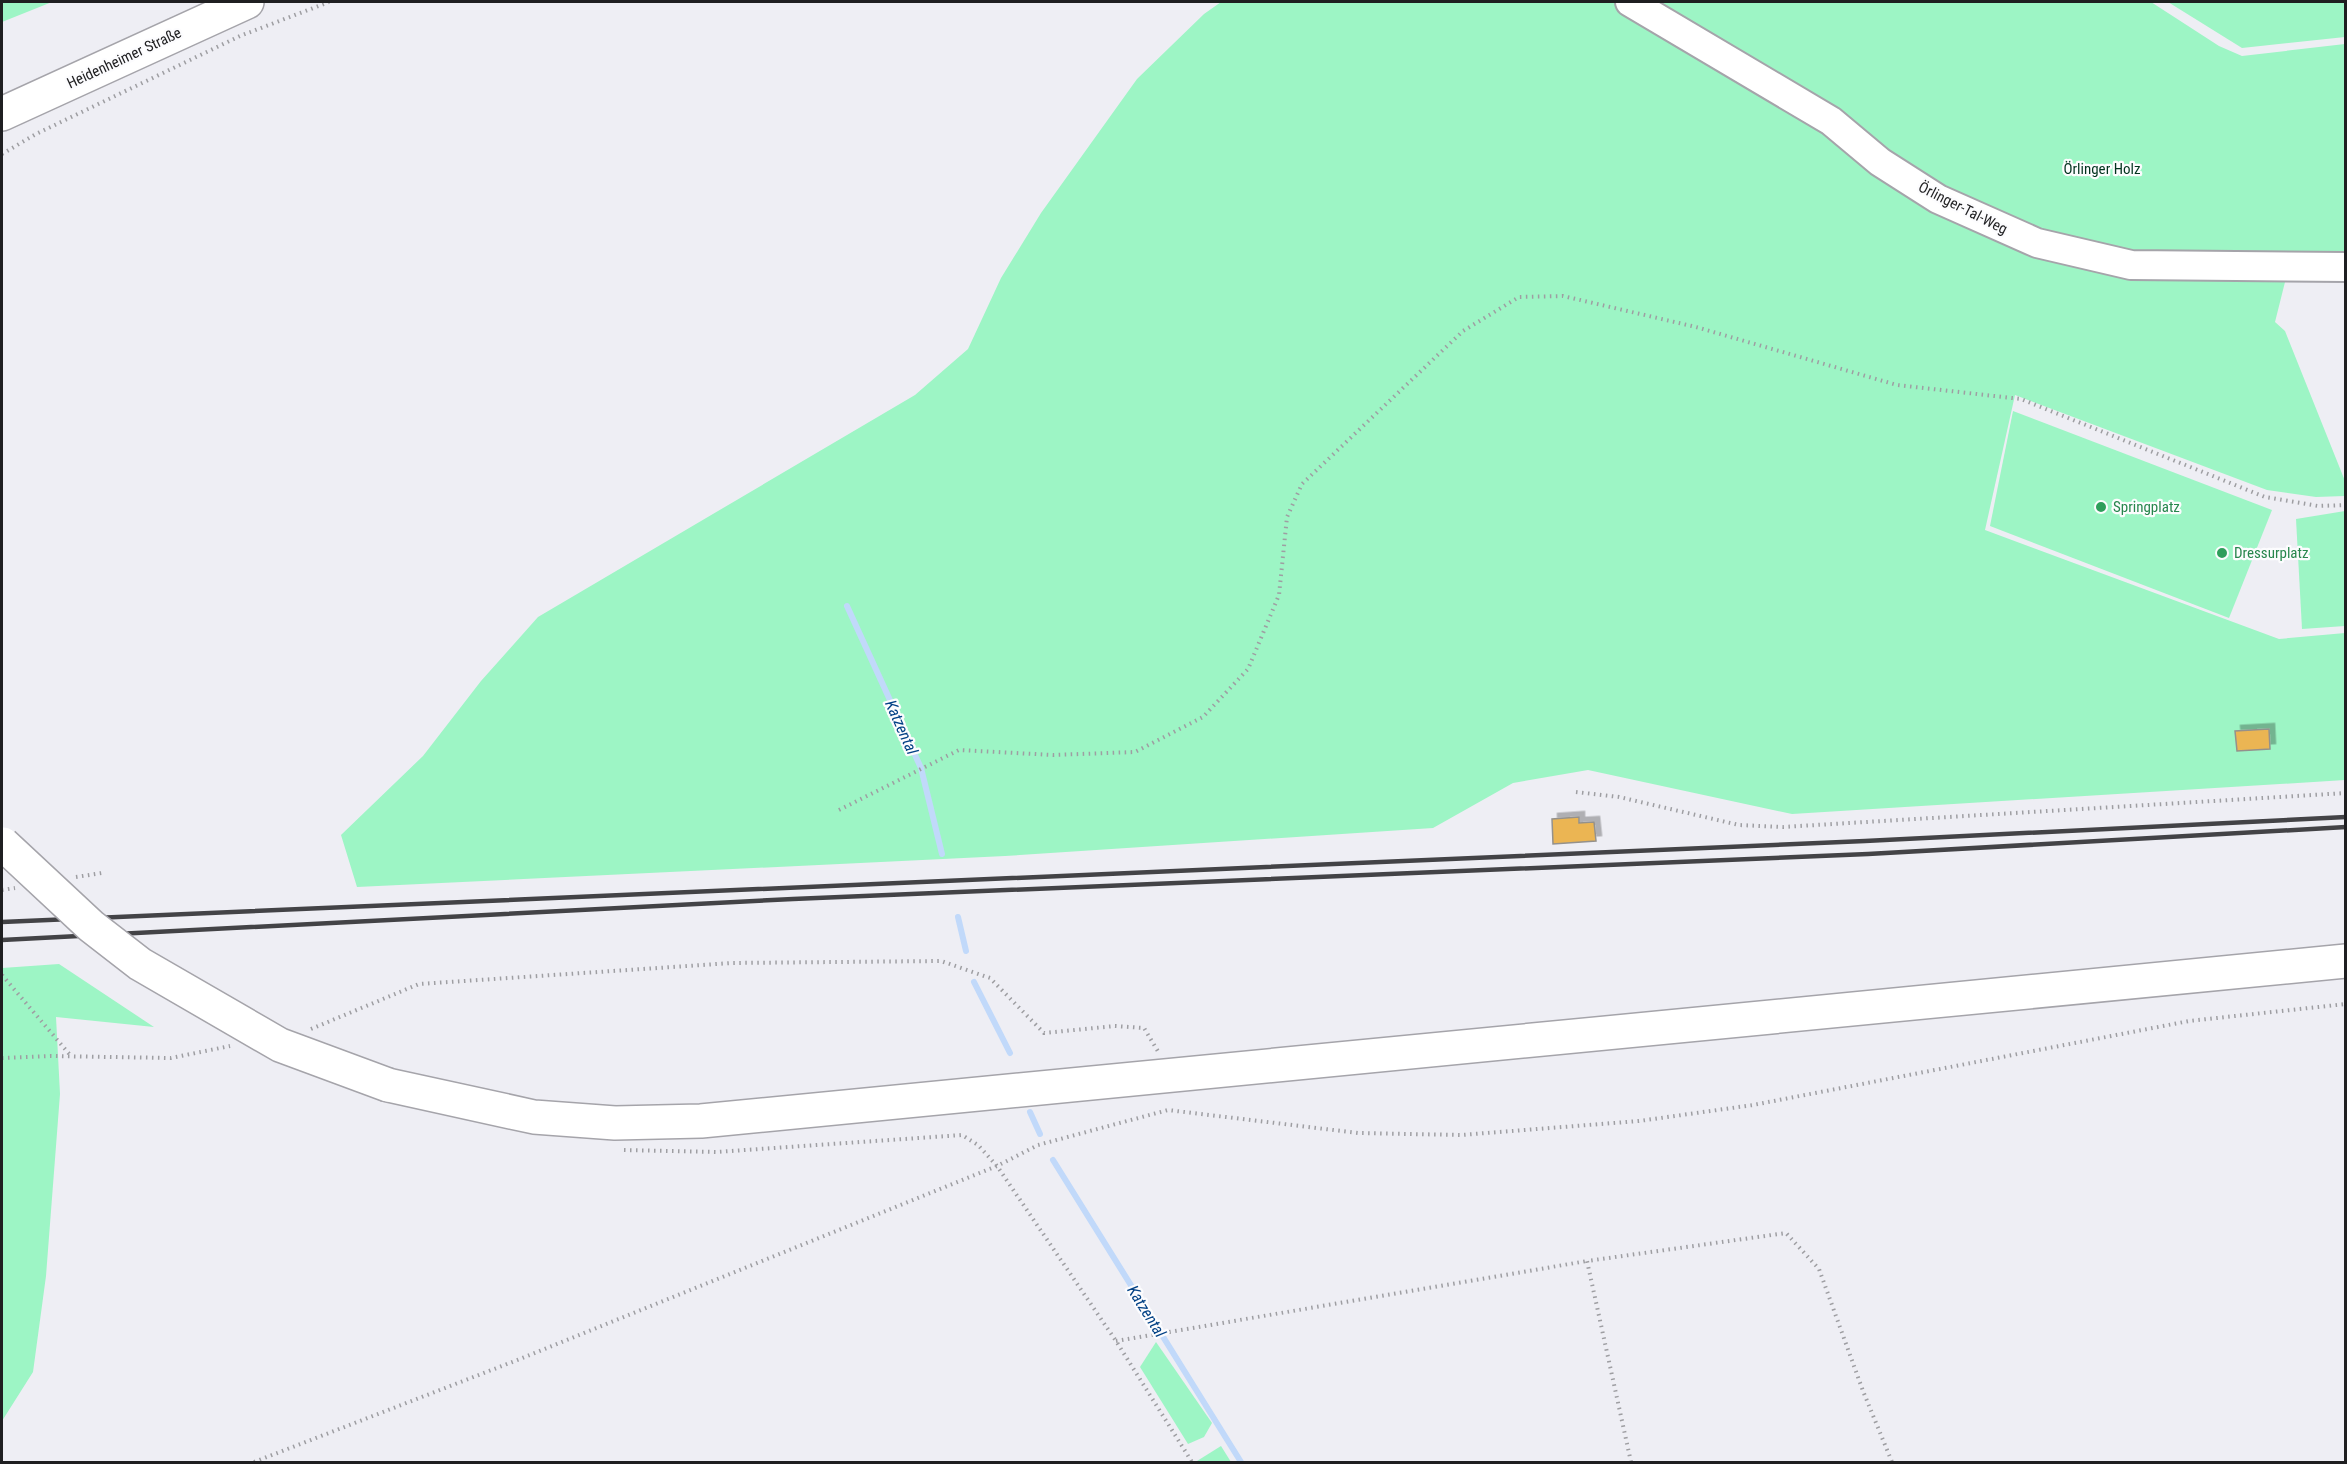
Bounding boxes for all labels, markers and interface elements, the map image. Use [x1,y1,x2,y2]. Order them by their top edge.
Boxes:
street label: Heidenheimer Straße [64,24,184,92]
park label: Örlinger Holz [2063,160,2141,178]
street label: Örlinger-Tal-Weg [1916,178,2010,238]
place label: Springplatz [2113,498,2180,516]
marker: Springplatz [2094,500,2108,514]
place label: Dressurplatz [2234,544,2309,562]
marker: Dressurplatz [2215,546,2229,560]
water label: Katzental [881,697,922,758]
water label: Katzental [1123,1282,1170,1341]

